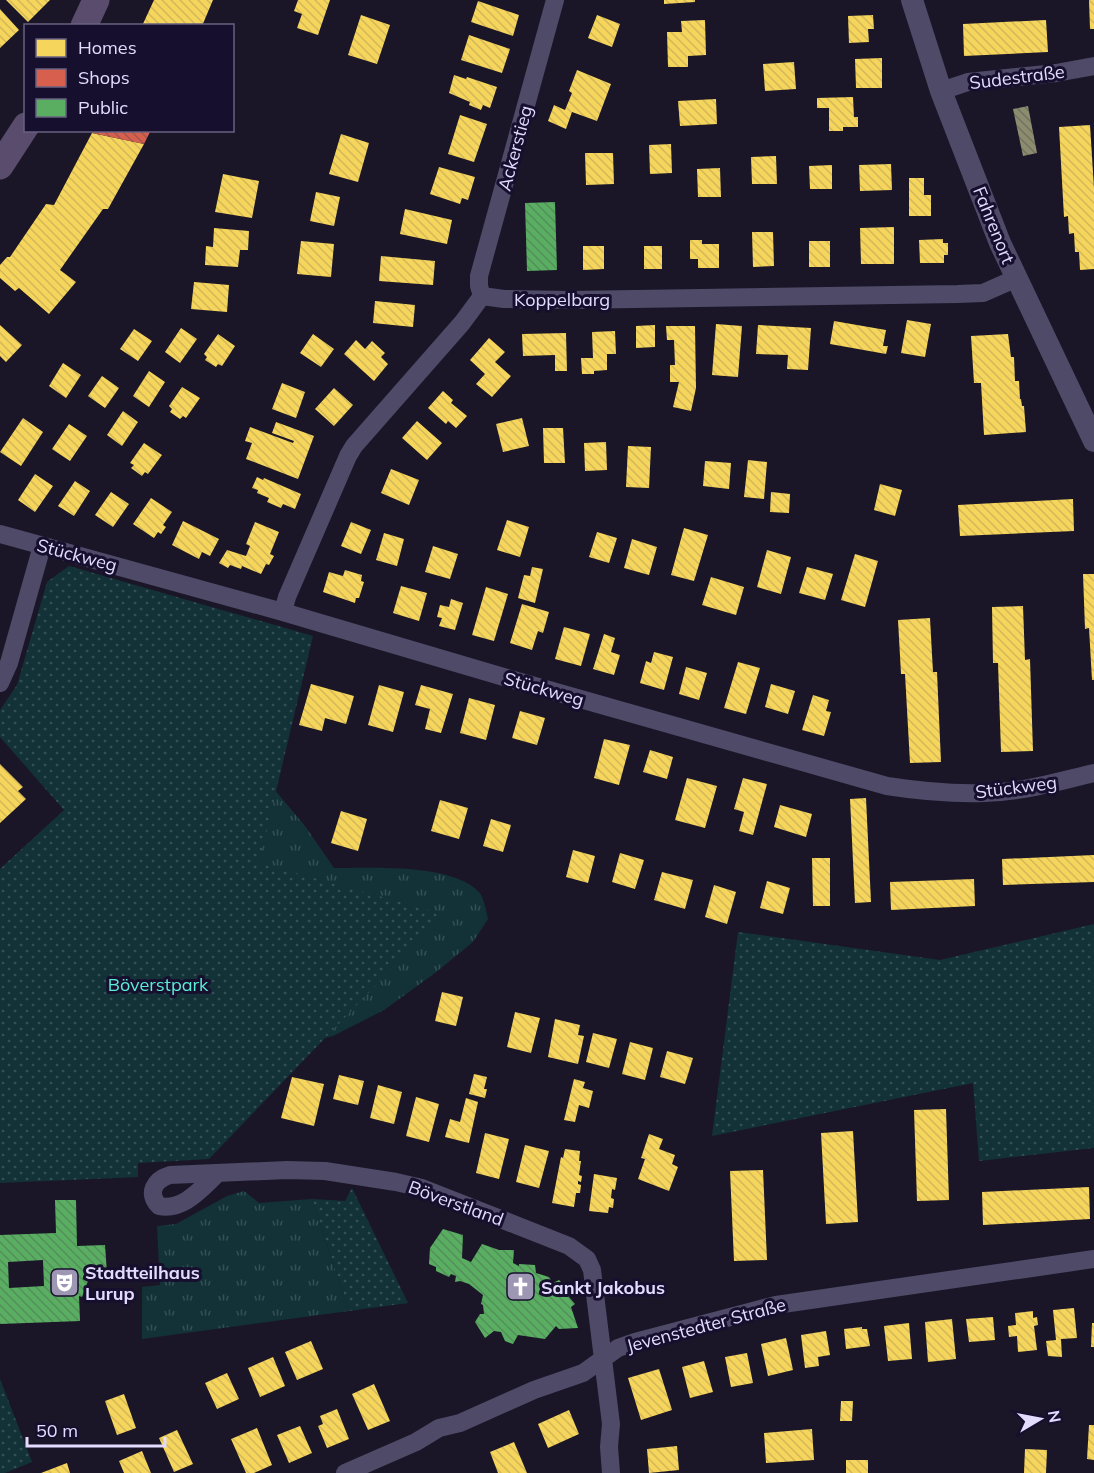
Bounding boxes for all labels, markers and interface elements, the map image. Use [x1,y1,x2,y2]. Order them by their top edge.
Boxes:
legend [24,24,234,132]
text: Homes [78,36,137,59]
street label: Sudestraße [968,60,1066,94]
text: Shops [78,66,130,89]
text: Public [78,96,128,119]
street label: Ackerstieg [493,103,537,193]
street label: Fahrenort [968,183,1020,267]
street label: Koppelbarg [514,288,610,311]
street label: Stückweg [34,533,120,577]
street label: Stückweg [501,667,587,711]
street label: Stückweg [974,771,1058,803]
park label: Böverstpark [108,973,209,996]
street label: Böverstland [405,1175,507,1231]
place label: Stadtteilhaus Lurup [85,1261,200,1305]
theatre icon: Stadtteilhaus Lurup [48,1266,80,1298]
church icon: Sankt Jakobus [504,1271,536,1303]
place label: Sankt Jakobus [541,1276,665,1299]
street label: Jevenstedter Straße [624,1293,788,1357]
north arrow [1010,1389,1070,1449]
text: N [1044,1409,1066,1424]
scale bar [27,1410,165,1448]
text: 50 m [36,1419,78,1442]

